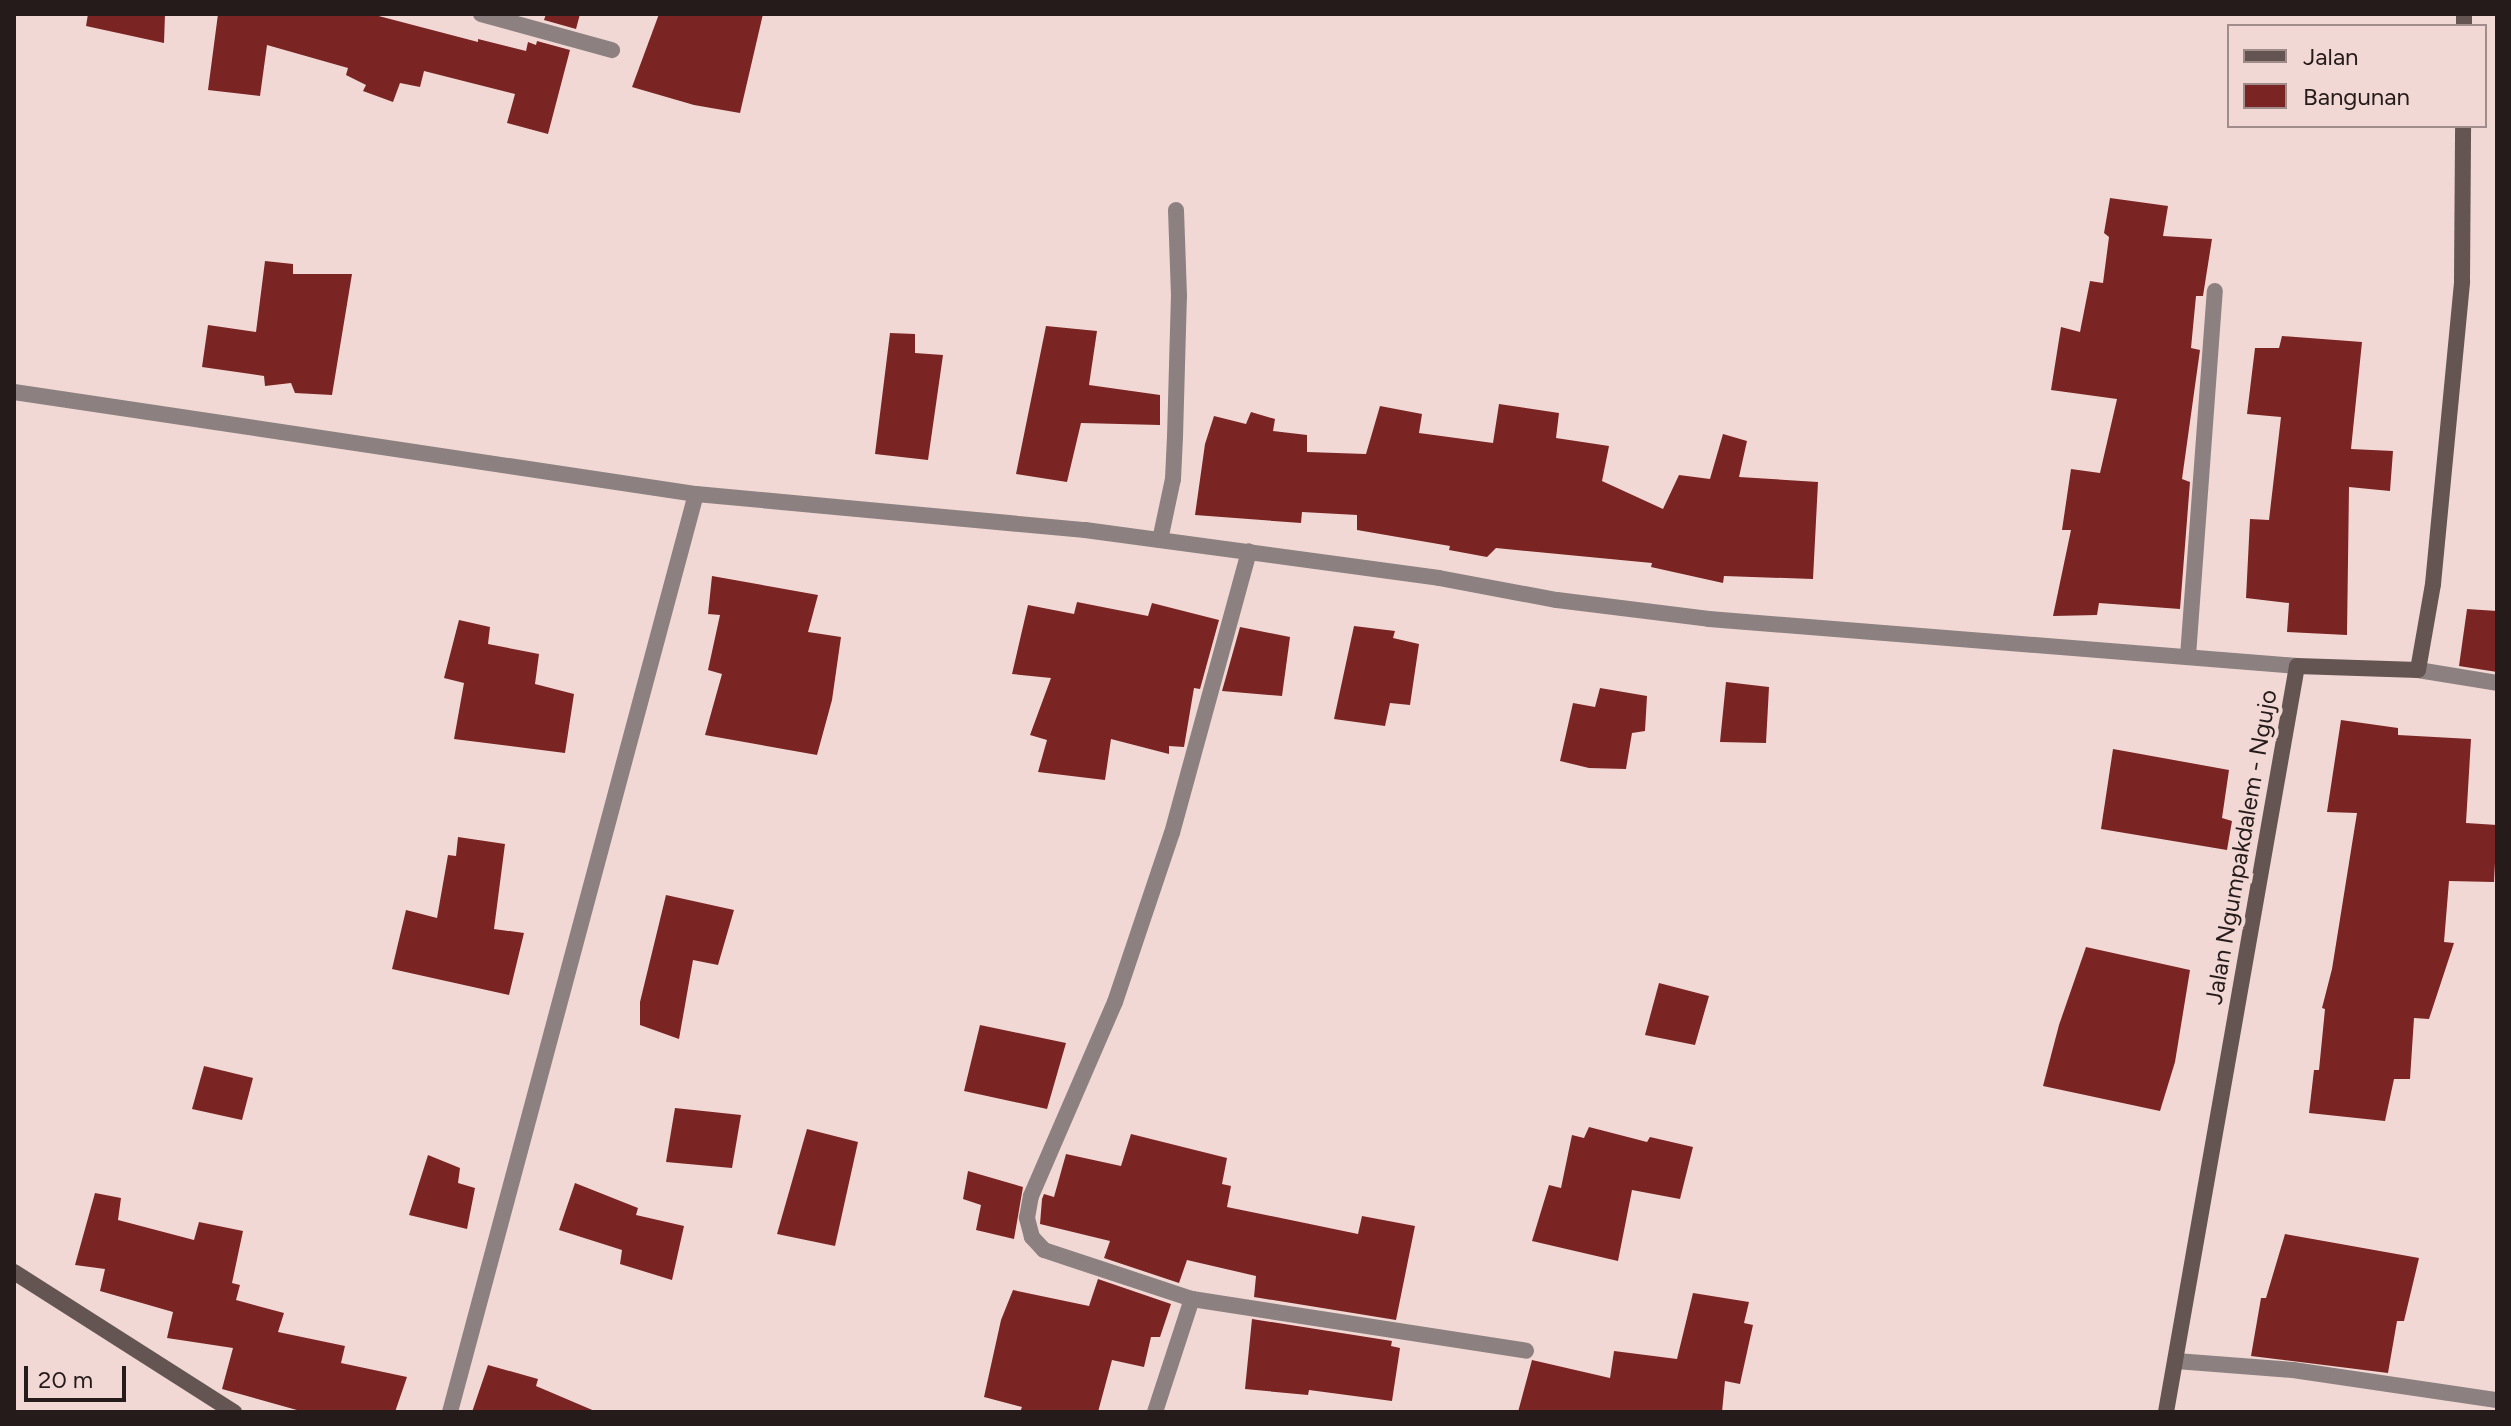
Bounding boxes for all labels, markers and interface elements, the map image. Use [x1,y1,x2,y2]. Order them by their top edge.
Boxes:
legend [2227,24,2487,128]
text: Jalan [2303,42,2359,71]
text: Bangunan [2303,82,2410,111]
street label: Jalan Ngumpakdalem - Ngujo [2199,687,2283,1007]
scale bar [28,1350,130,1400]
text: 20 m [38,1365,93,1394]

